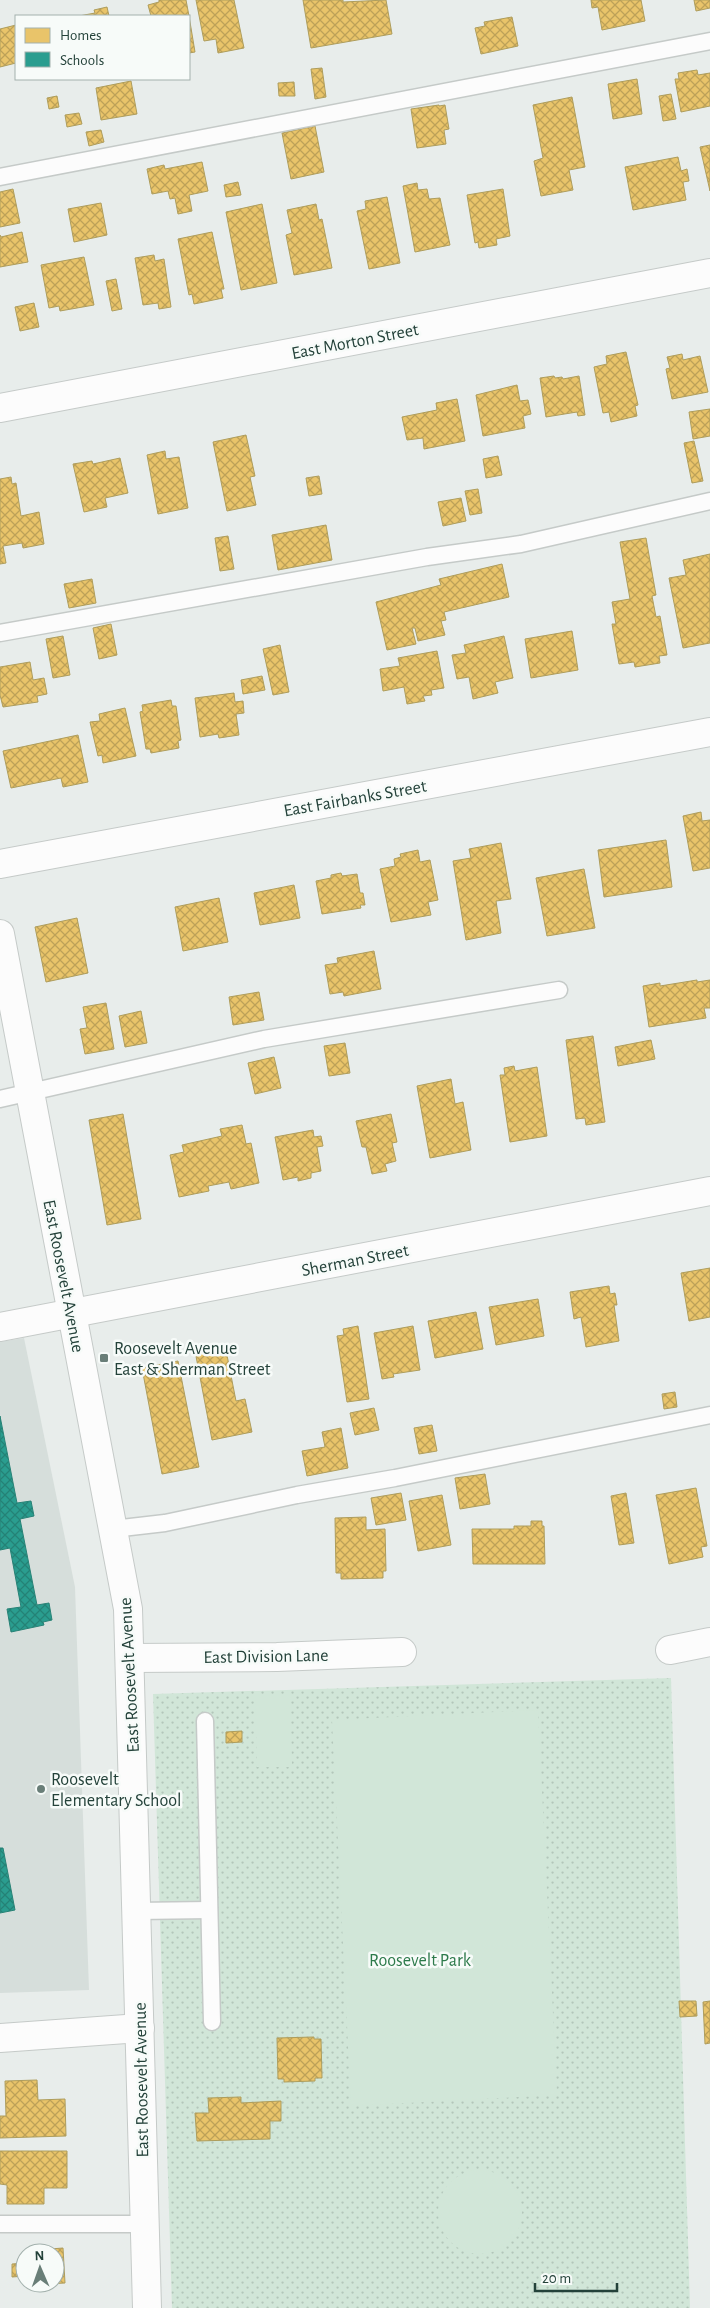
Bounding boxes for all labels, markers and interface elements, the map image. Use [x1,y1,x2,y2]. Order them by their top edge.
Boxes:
legend [15,15,190,80]
text: Homes [60,28,102,43]
text: Schools [60,53,104,68]
street label: East Morton Street [290,321,421,363]
street label: East Fairbanks Street [282,778,428,820]
street label: East Roosevelt Avenue [39,1198,87,1354]
street label: Sherman Street [300,1242,411,1280]
place label: Roosevelt Avenue East & Sherman Street [114,1340,271,1379]
marker: Roosevelt Avenue East & Sherman Street [98,1352,110,1364]
street label: East Roosevelt Avenue [117,1597,143,1753]
street label: East Division Lane [203,1647,329,1667]
place label: Roosevelt Elementary School [51,1771,182,1810]
marker: Roosevelt Elementary School [35,1783,47,1795]
park label: Roosevelt Park [369,1952,472,1970]
street label: East Roosevelt Avenue [132,2002,152,2158]
north arrow [15,2243,65,2293]
text: N [34,2249,45,2263]
scale bar [535,2260,618,2292]
text: 20 m [542,2271,571,2286]

